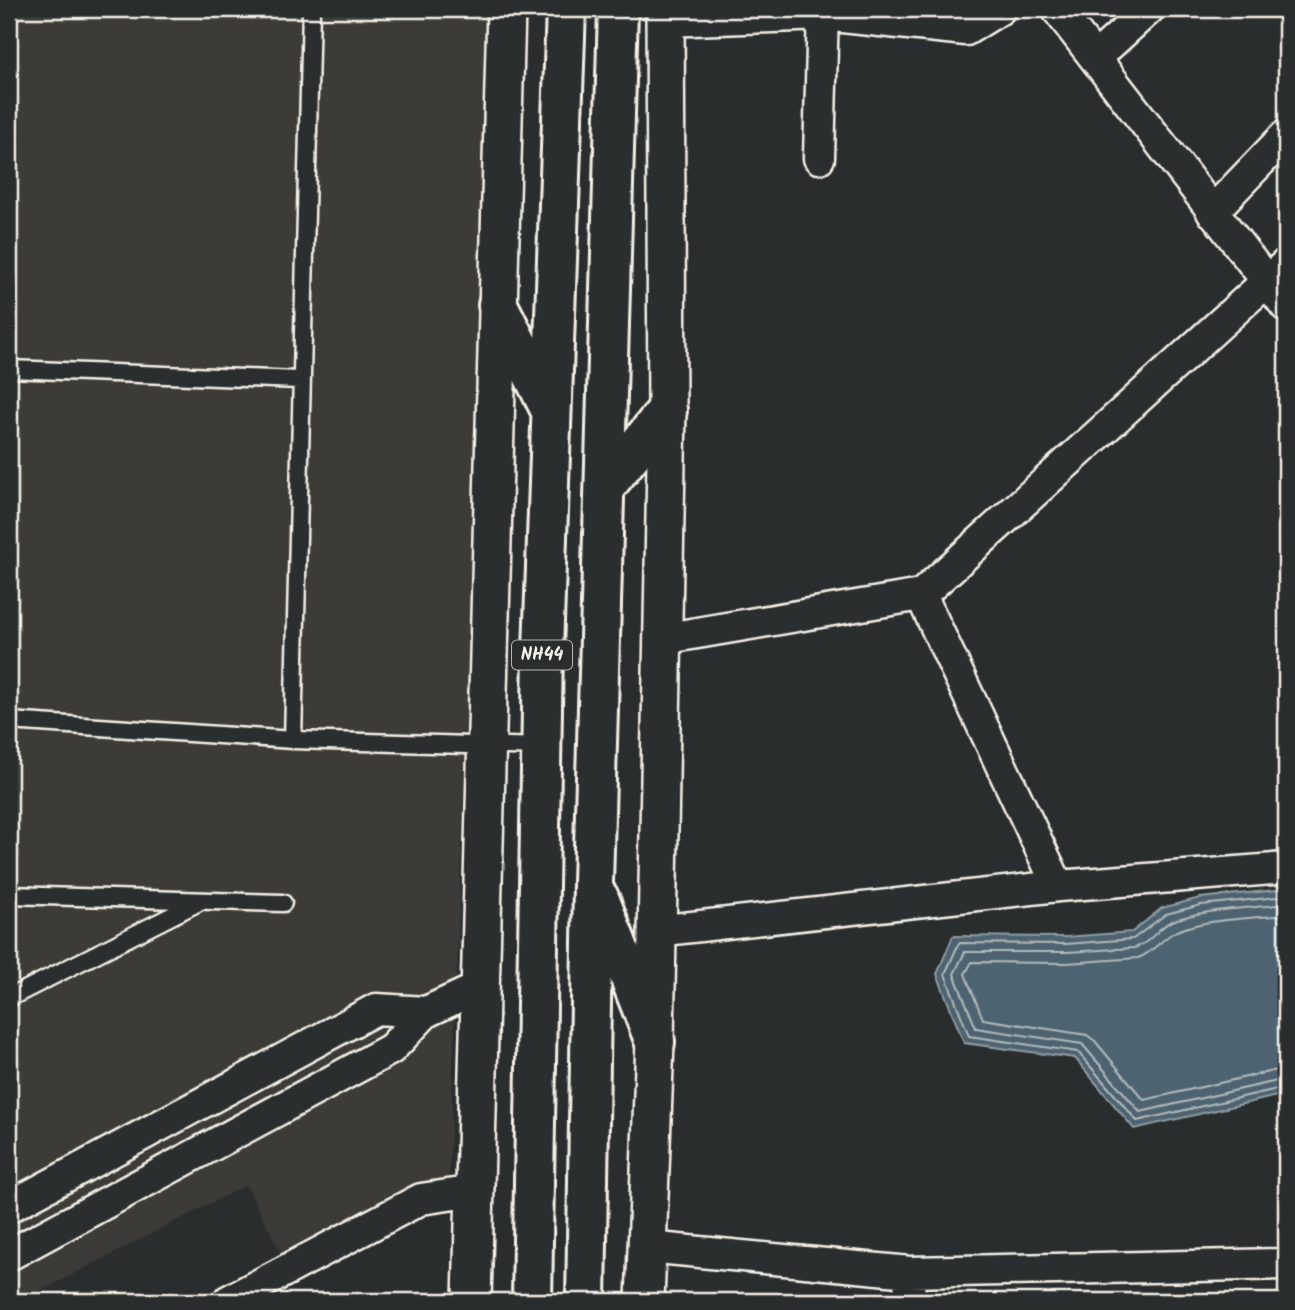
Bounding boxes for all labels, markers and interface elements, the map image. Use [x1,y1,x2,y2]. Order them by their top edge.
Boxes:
road number: NH44 [512,640,572,670]

